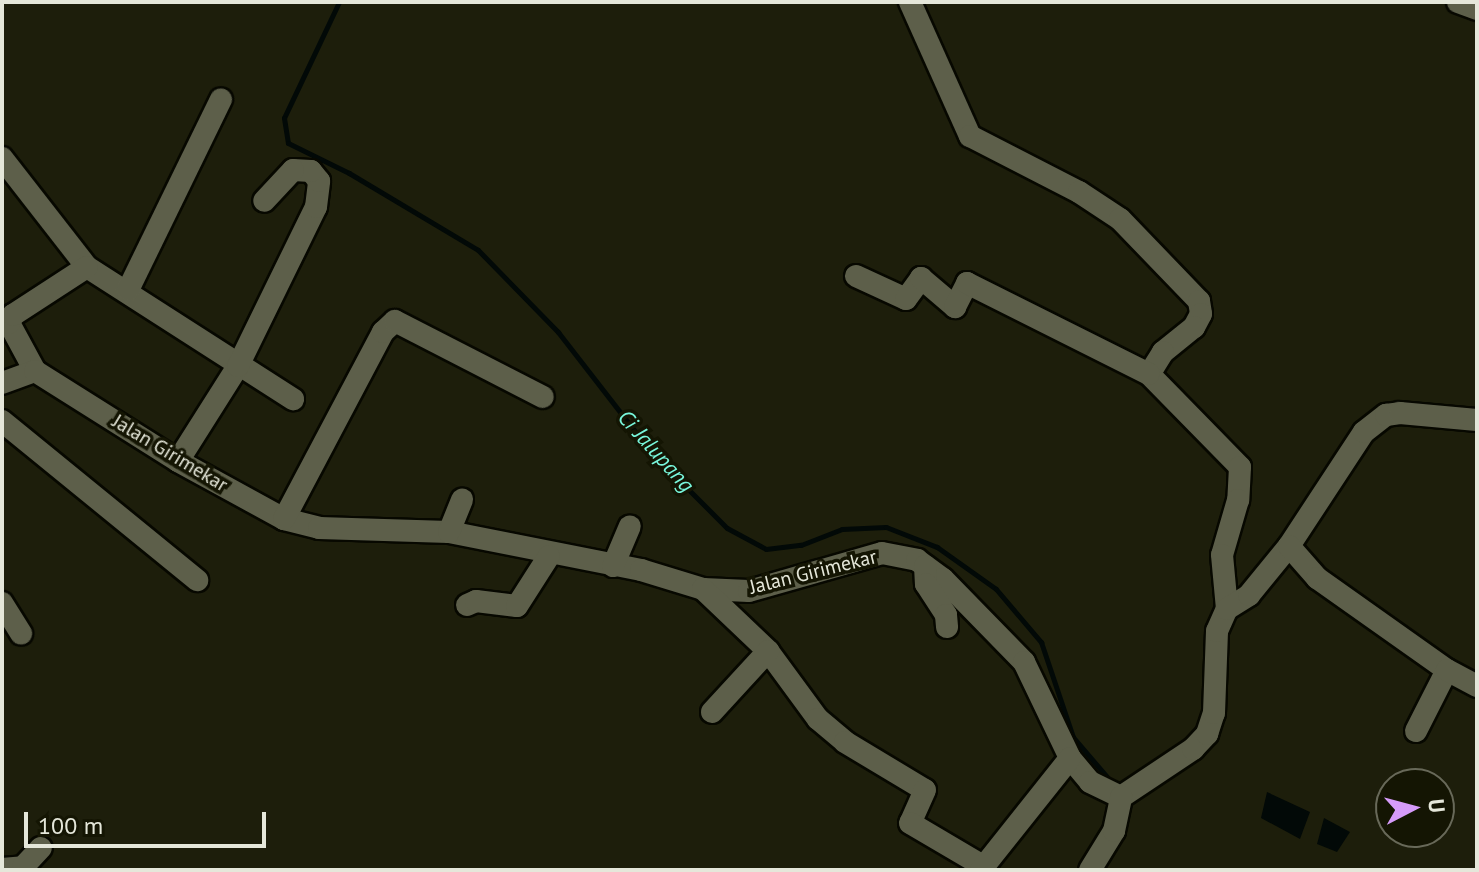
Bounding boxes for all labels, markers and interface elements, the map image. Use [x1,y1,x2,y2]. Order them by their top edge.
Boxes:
water label: Ci Jalupang [612,404,700,498]
street label: Jalan Girimekar [108,409,232,497]
street label: Jalan Girimekar [747,545,879,599]
north arrow [1375,768,1455,848]
scale bar [28,796,270,846]
text: U [1422,797,1452,814]
text: 100 m [38,810,103,841]

